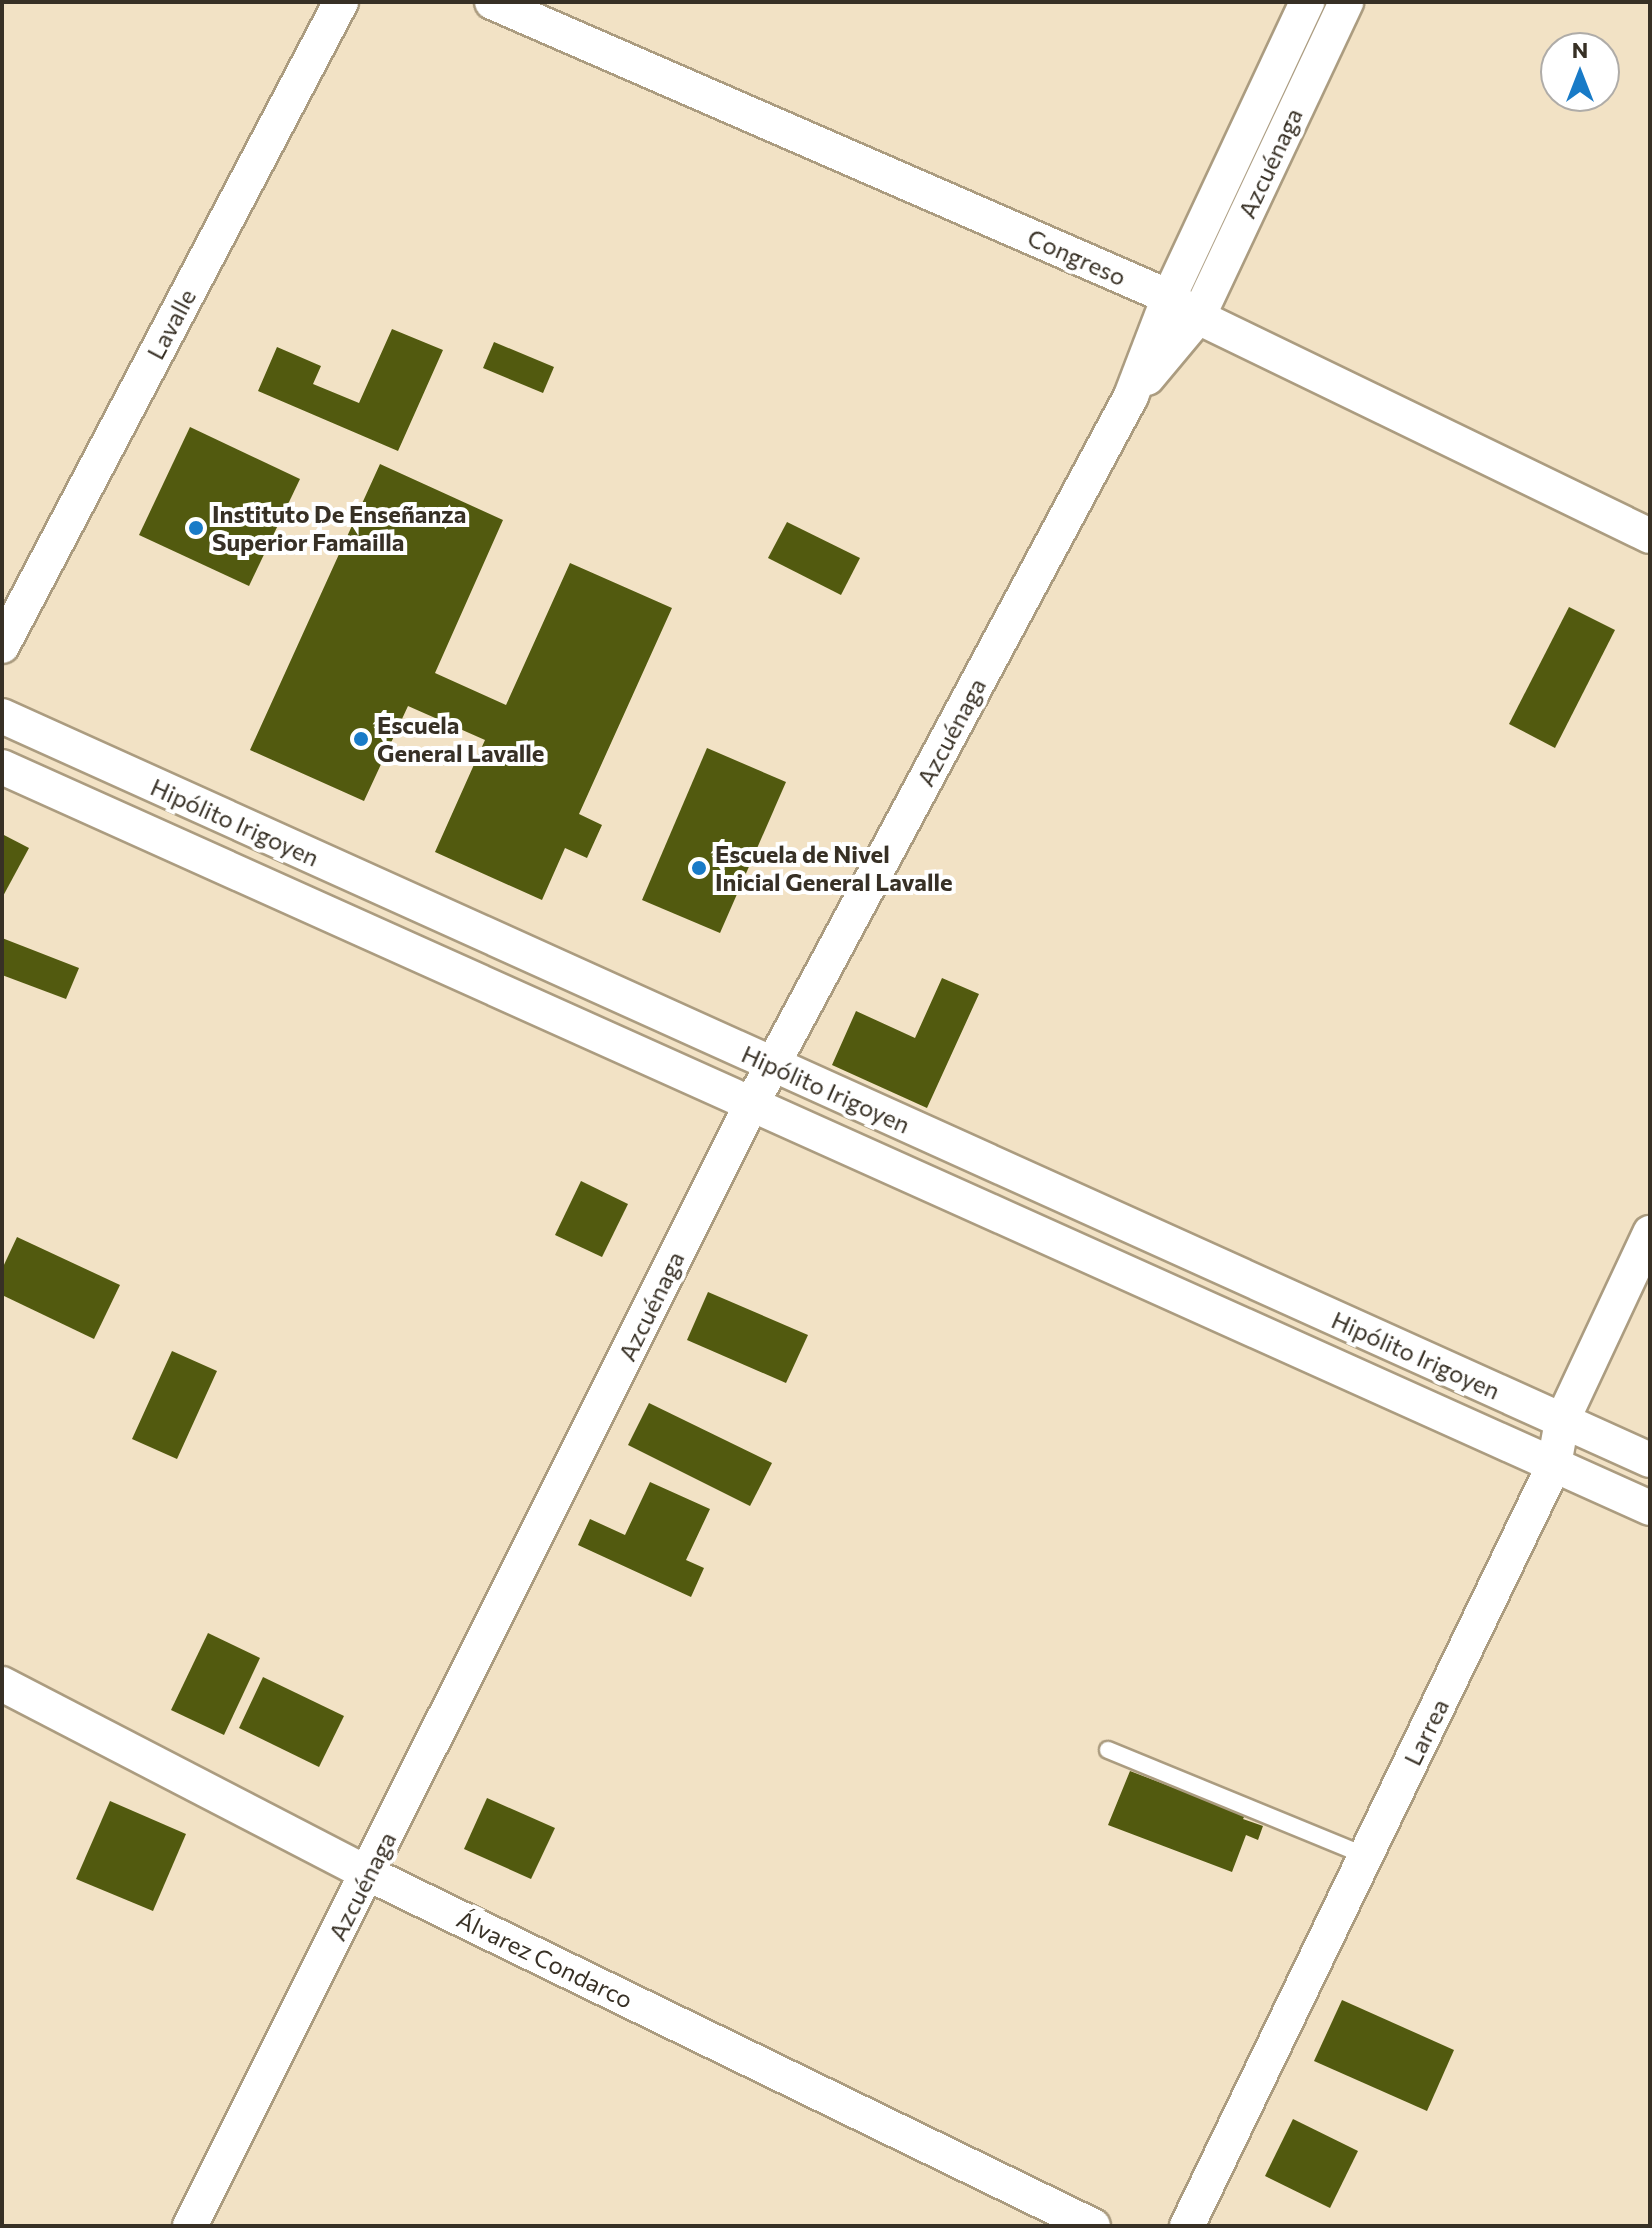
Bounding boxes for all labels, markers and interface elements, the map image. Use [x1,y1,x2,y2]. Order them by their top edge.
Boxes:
north arrow [1540,32,1620,112]
text: N [1572,36,1588,63]
street label: Azcuénaga [1232,103,1308,223]
street label: Congreso [1023,223,1131,291]
street label: Lavalle [141,284,201,364]
place label: Instituto De Enseñanza Superior Famailla [212,500,466,556]
marker: Instituto De Enseñanza Superior Famailla [187,519,205,537]
street label: Azcuénaga [911,673,991,791]
place label: Escuela General Lavalle [377,711,545,767]
marker: Escuela General Lavalle [352,730,370,748]
street label: Hipólito Irigoyen [146,772,324,872]
place label: Escuela de Nivel Inicial General Lavalle [715,840,953,896]
marker: Escuela de Nivel Inicial General Lavalle [690,859,708,877]
street label: Hipólito Irigoyen [737,1039,915,1139]
street label: Azcuénaga [612,1247,690,1365]
street label: Hipólito Irigoyen [1327,1305,1505,1405]
street label: Larrea [1398,1694,1454,1770]
street label: Azcuénaga [322,1827,402,1945]
street label: Álvarez Condarco [452,1904,638,2014]

